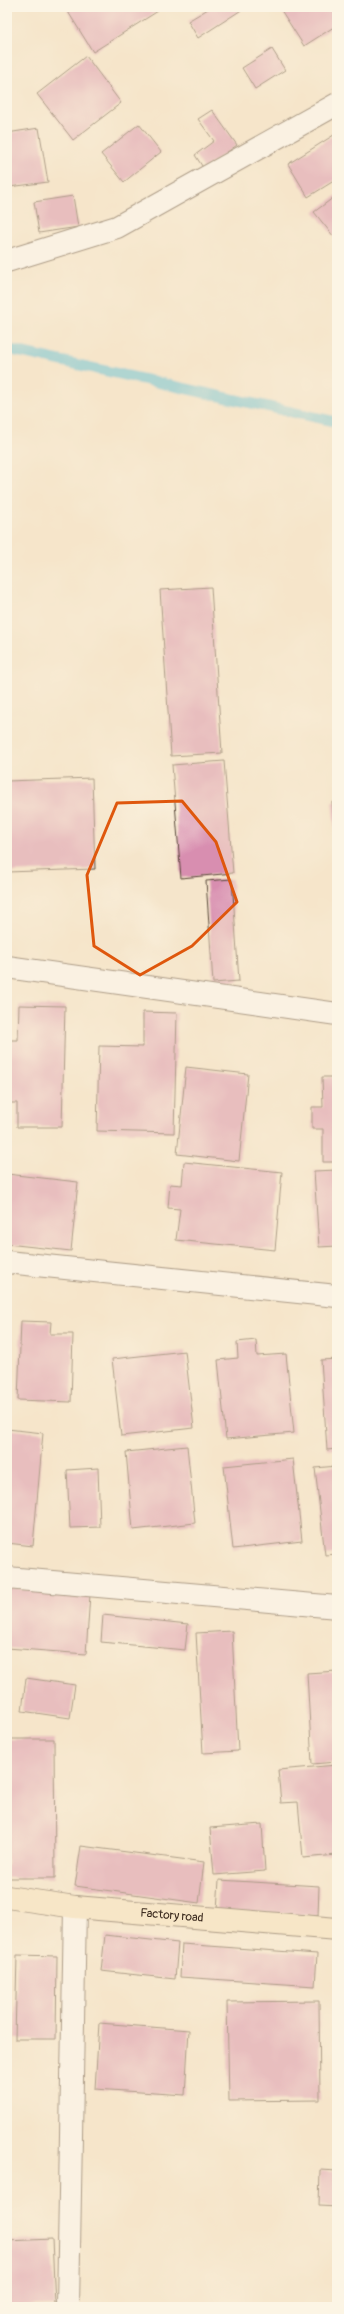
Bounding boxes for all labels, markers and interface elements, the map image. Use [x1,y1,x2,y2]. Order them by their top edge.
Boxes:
street label: Factory road [140,1905,204,1925]

